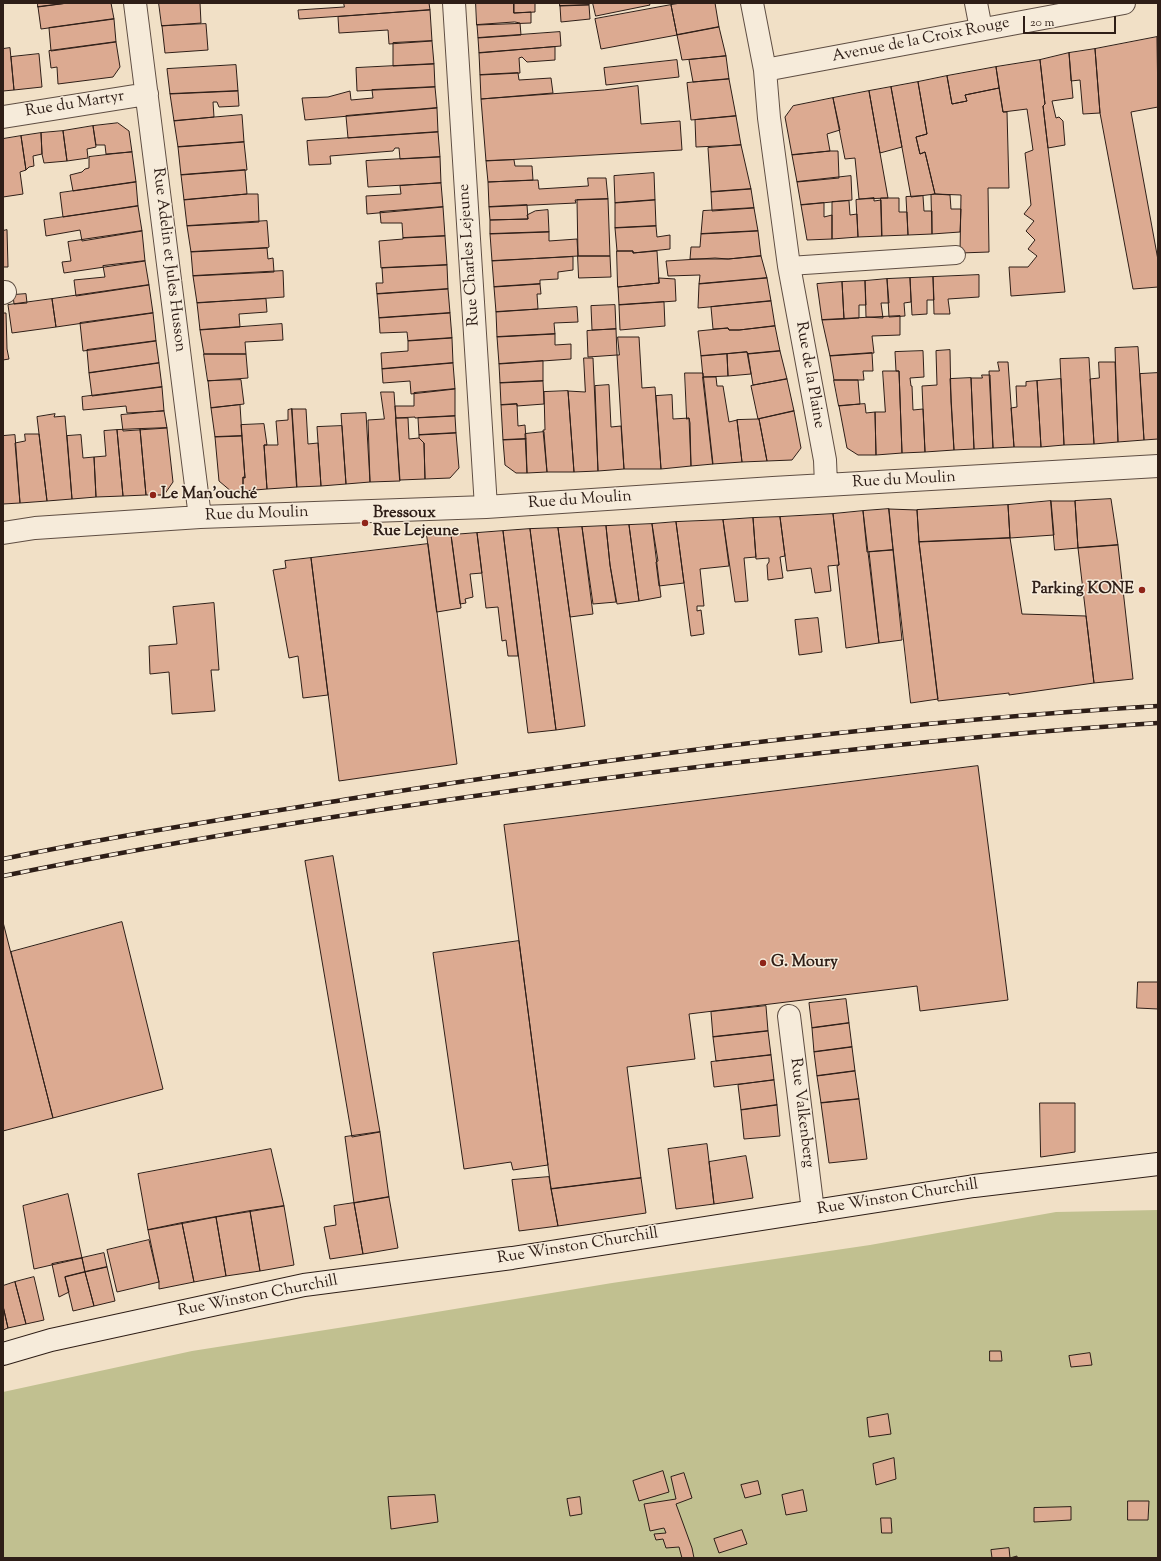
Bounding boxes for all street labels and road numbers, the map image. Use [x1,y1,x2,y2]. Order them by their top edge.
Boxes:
street label: Avenue de la Croix Rouge [831,14,1011,68]
street label: Rue du Martyr [24,88,126,122]
street label: Rue Adelin et Jules Husson [147,167,189,353]
street label: Rue Charles Lejeune [455,183,485,327]
street label: Rue de la Plaine [790,320,828,430]
street label: Rue du Moulin [852,469,956,493]
street label: Rue du Moulin [528,488,632,514]
street label: Rue du Moulin [205,504,309,526]
street label: Rue Valkenberg [785,1057,817,1169]
street label: Rue Winston Churchill [816,1176,980,1220]
street label: Rue Winston Churchill [496,1225,660,1269]
street label: Rue Winston Churchill [176,1272,340,1322]

